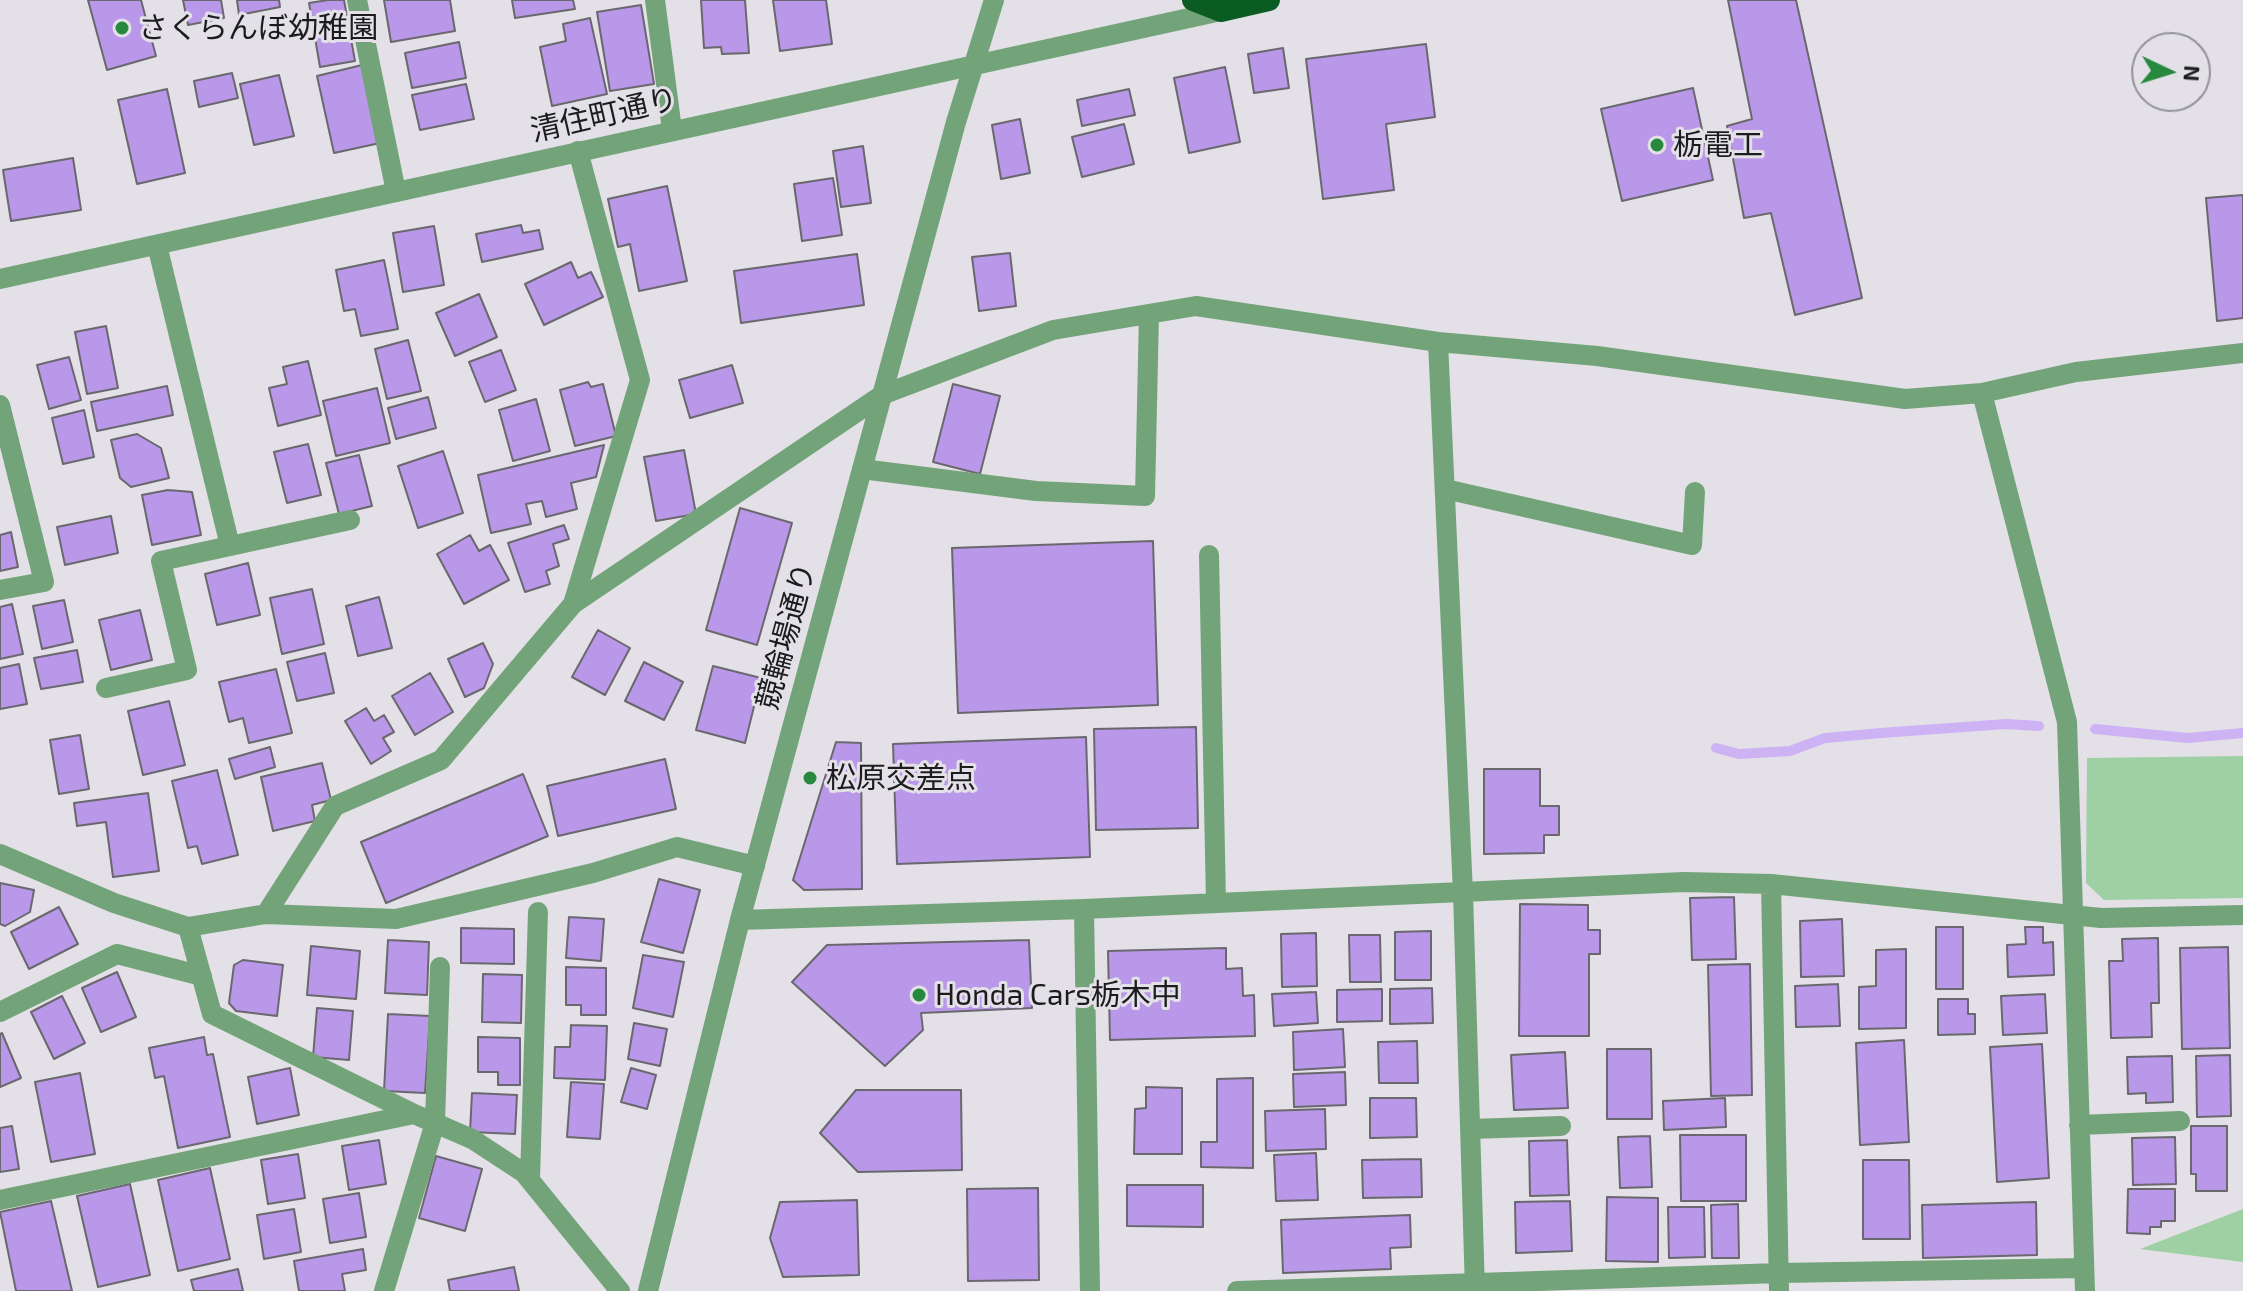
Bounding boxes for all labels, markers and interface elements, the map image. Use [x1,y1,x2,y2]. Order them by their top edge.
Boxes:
place label: さくらんぼ幼稚園 [138,10,378,46]
marker: さくらんぼ幼稚園 [113,19,131,37]
north arrow [2131,32,2211,112]
text: N [2179,65,2206,82]
street label: 清住町通り [527,81,681,149]
place label: 栃電工 [1673,127,1763,163]
marker: 栃電工 [1648,136,1666,154]
street label: 競輪場通り [749,559,823,713]
place label: 松原交差点 [826,760,976,796]
marker: 松原交差点 [801,769,819,787]
place label: Honda Cars栃木中 [935,977,1181,1013]
marker: Honda Cars栃木中 [910,986,928,1004]

